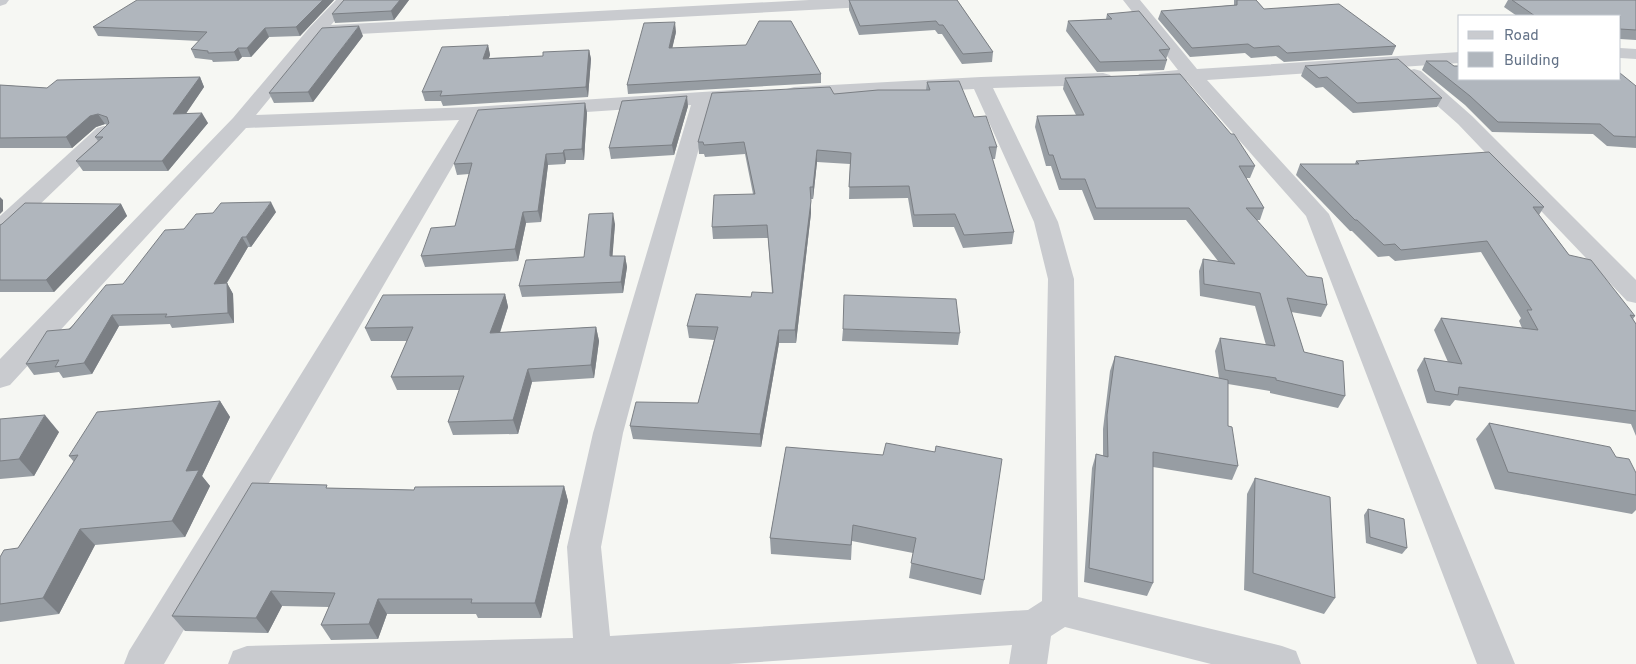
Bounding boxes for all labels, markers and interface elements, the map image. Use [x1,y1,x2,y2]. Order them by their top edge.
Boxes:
legend [1458,15,1621,80]
text: Road [1504,27,1539,46]
text: Building [1504,52,1559,71]

